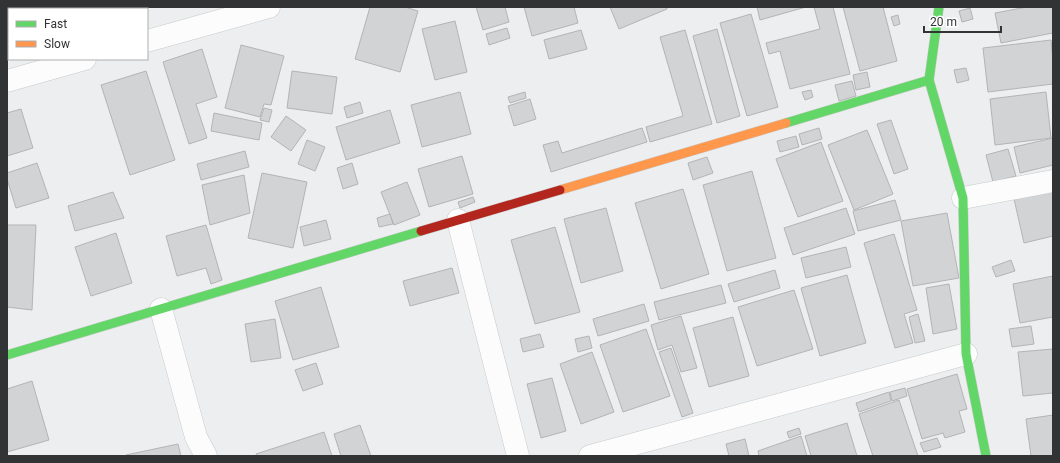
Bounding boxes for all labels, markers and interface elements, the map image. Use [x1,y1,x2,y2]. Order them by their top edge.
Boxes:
legend [8,8,148,60]
scale bar [924,8,1001,34]
text: 20 m [930,15,957,29]
text: Fast [44,17,67,31]
text: Slow [44,37,70,51]

